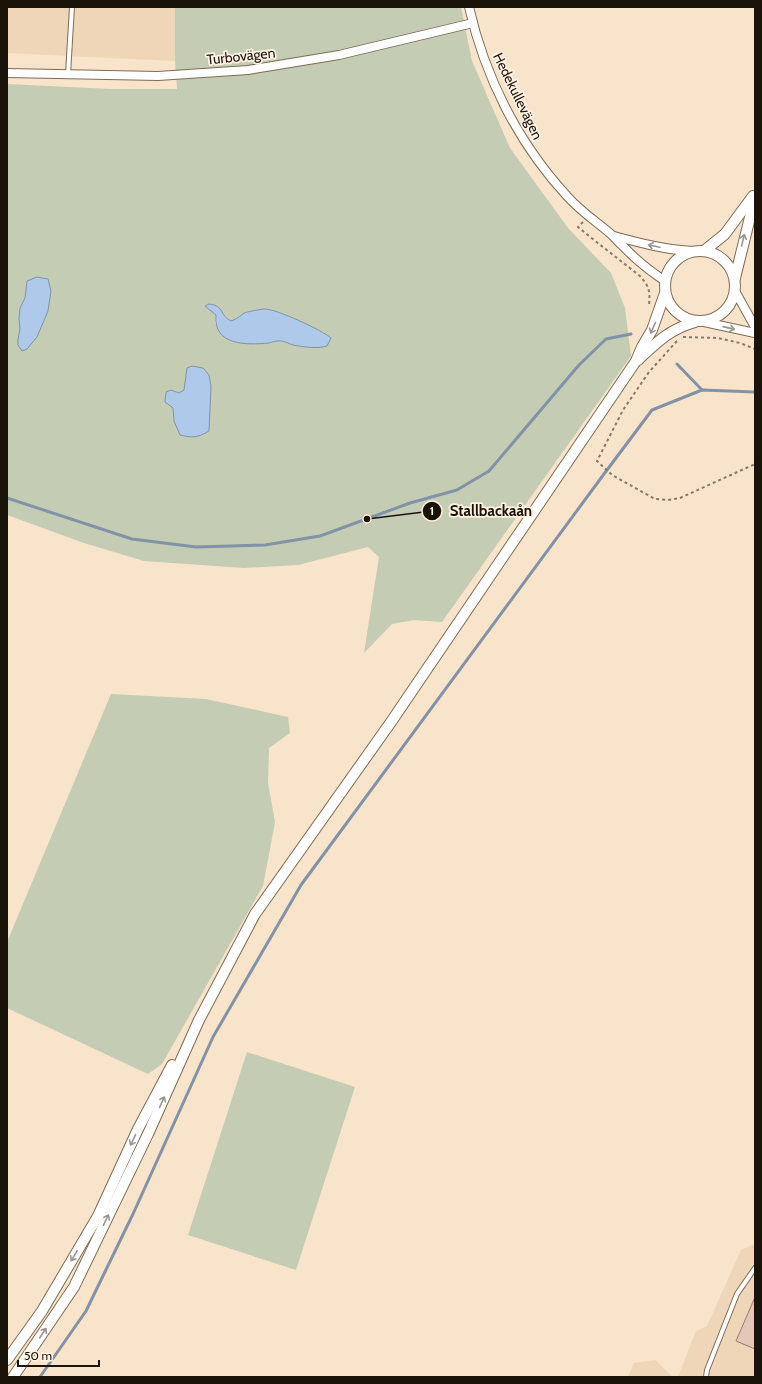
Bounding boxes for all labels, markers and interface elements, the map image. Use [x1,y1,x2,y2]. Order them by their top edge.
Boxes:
street label: Turbovägen [206,43,276,69]
street label: Hedekullevägen [489,50,547,143]
one-way arrow [740,234,748,247]
one-way arrow [648,242,661,250]
one-way arrow [648,322,656,334]
one-way arrow [722,324,735,332]
callout: Stallbackaån [422,497,540,524]
text: Stallbackaån [450,502,532,520]
text: 1 [430,503,434,518]
one-way arrow [159,1097,166,1109]
one-way arrow [129,1134,136,1146]
one-way arrow [103,1214,110,1226]
one-way arrow [70,1250,78,1262]
one-way arrow [39,1328,47,1339]
scale bar [18,1342,99,1368]
text: 50 m [24,1348,52,1363]

